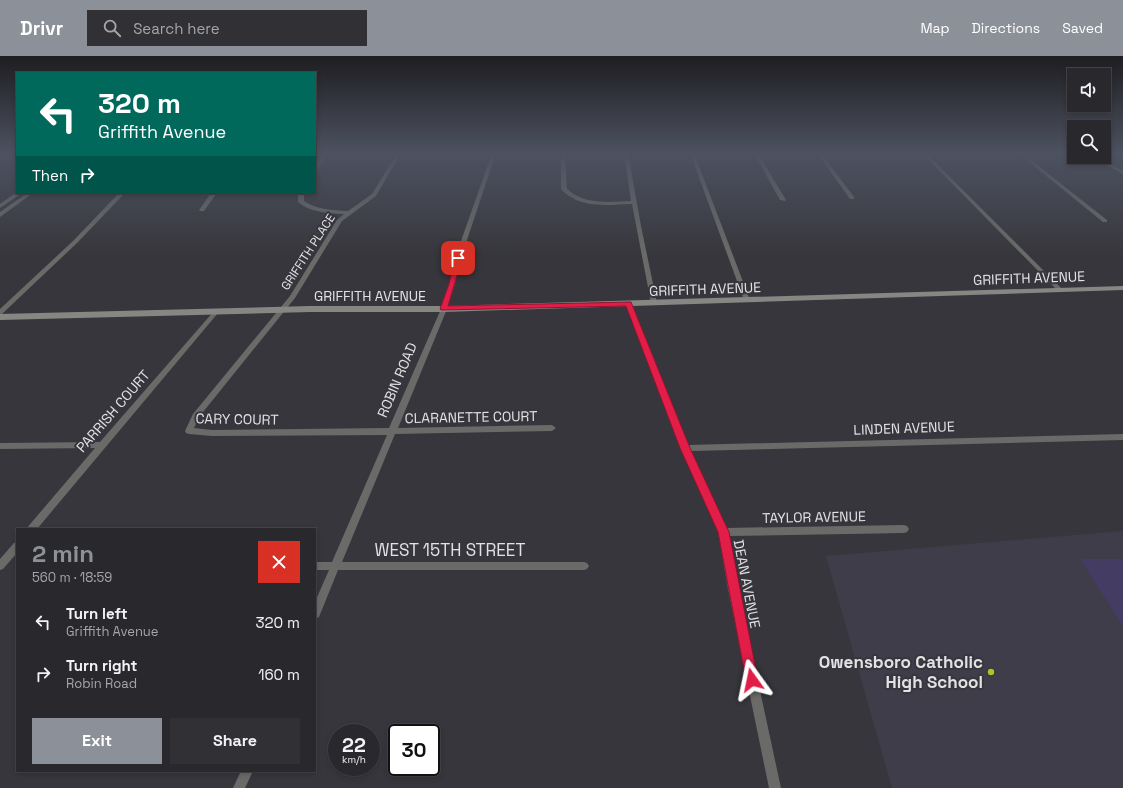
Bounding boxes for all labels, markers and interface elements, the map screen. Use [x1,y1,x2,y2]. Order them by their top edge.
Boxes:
search box [87,10,367,46]
text: Drivr [20,16,63,41]
icon: search [101,17,123,39]
text: Search here [133,19,220,38]
text: Map [920,19,950,37]
text: Directions [972,19,1040,37]
text: Saved [1062,19,1103,37]
map controls [1067,68,1111,164]
button: sound [1067,68,1111,112]
text: 320 m [98,85,181,121]
icon: left [32,88,84,140]
text: Griffith Avenue [98,120,226,143]
button: search [1067,120,1111,164]
icon: right [76,164,98,186]
text: Then [32,166,68,185]
street label: GRIFFITH PLACE [277,211,339,293]
pin [441,241,475,275]
icon: arrive [447,247,469,269]
street label: GRIFFITH AVENUE [973,267,1085,289]
street label: GRIFFITH AVENUE [649,278,761,300]
street label: GRIFFITH AVENUE [314,287,426,305]
street label: ROBIN ROAD [373,340,421,420]
street label: PARRISH COURT [72,366,154,456]
street label: CLARANETTE COURT [404,407,538,427]
street label: CARY COURT [195,409,279,429]
street label: LINDEN AVENUE [853,417,955,439]
street label: TAYLOR AVENUE [762,507,866,527]
text: 2 min [32,538,94,569]
street label: DEAN AVENUE [730,538,764,630]
street label: WEST 15TH STREET [375,539,525,561]
button: close [258,541,300,583]
text: 560 m · 18:59 [32,569,112,586]
text: Turn left [66,604,128,623]
icon: left [32,611,54,633]
text: 320 m [256,613,300,632]
text: Griffith Avenue [66,623,159,640]
place label: Owensboro Catholic High School [819,651,983,693]
text: Turn right [66,656,137,675]
position arrow [731,659,773,701]
icon: right [32,663,54,685]
text: 160 m [258,665,300,684]
marker: Owensboro Catholic High School [986,667,996,677]
text: Robin Road [66,675,137,692]
button: Exit [32,718,162,764]
button: Share [170,718,300,764]
speed limit sign: 30 [388,724,440,776]
text: 22 [342,732,366,758]
text: km/h [342,753,366,766]

